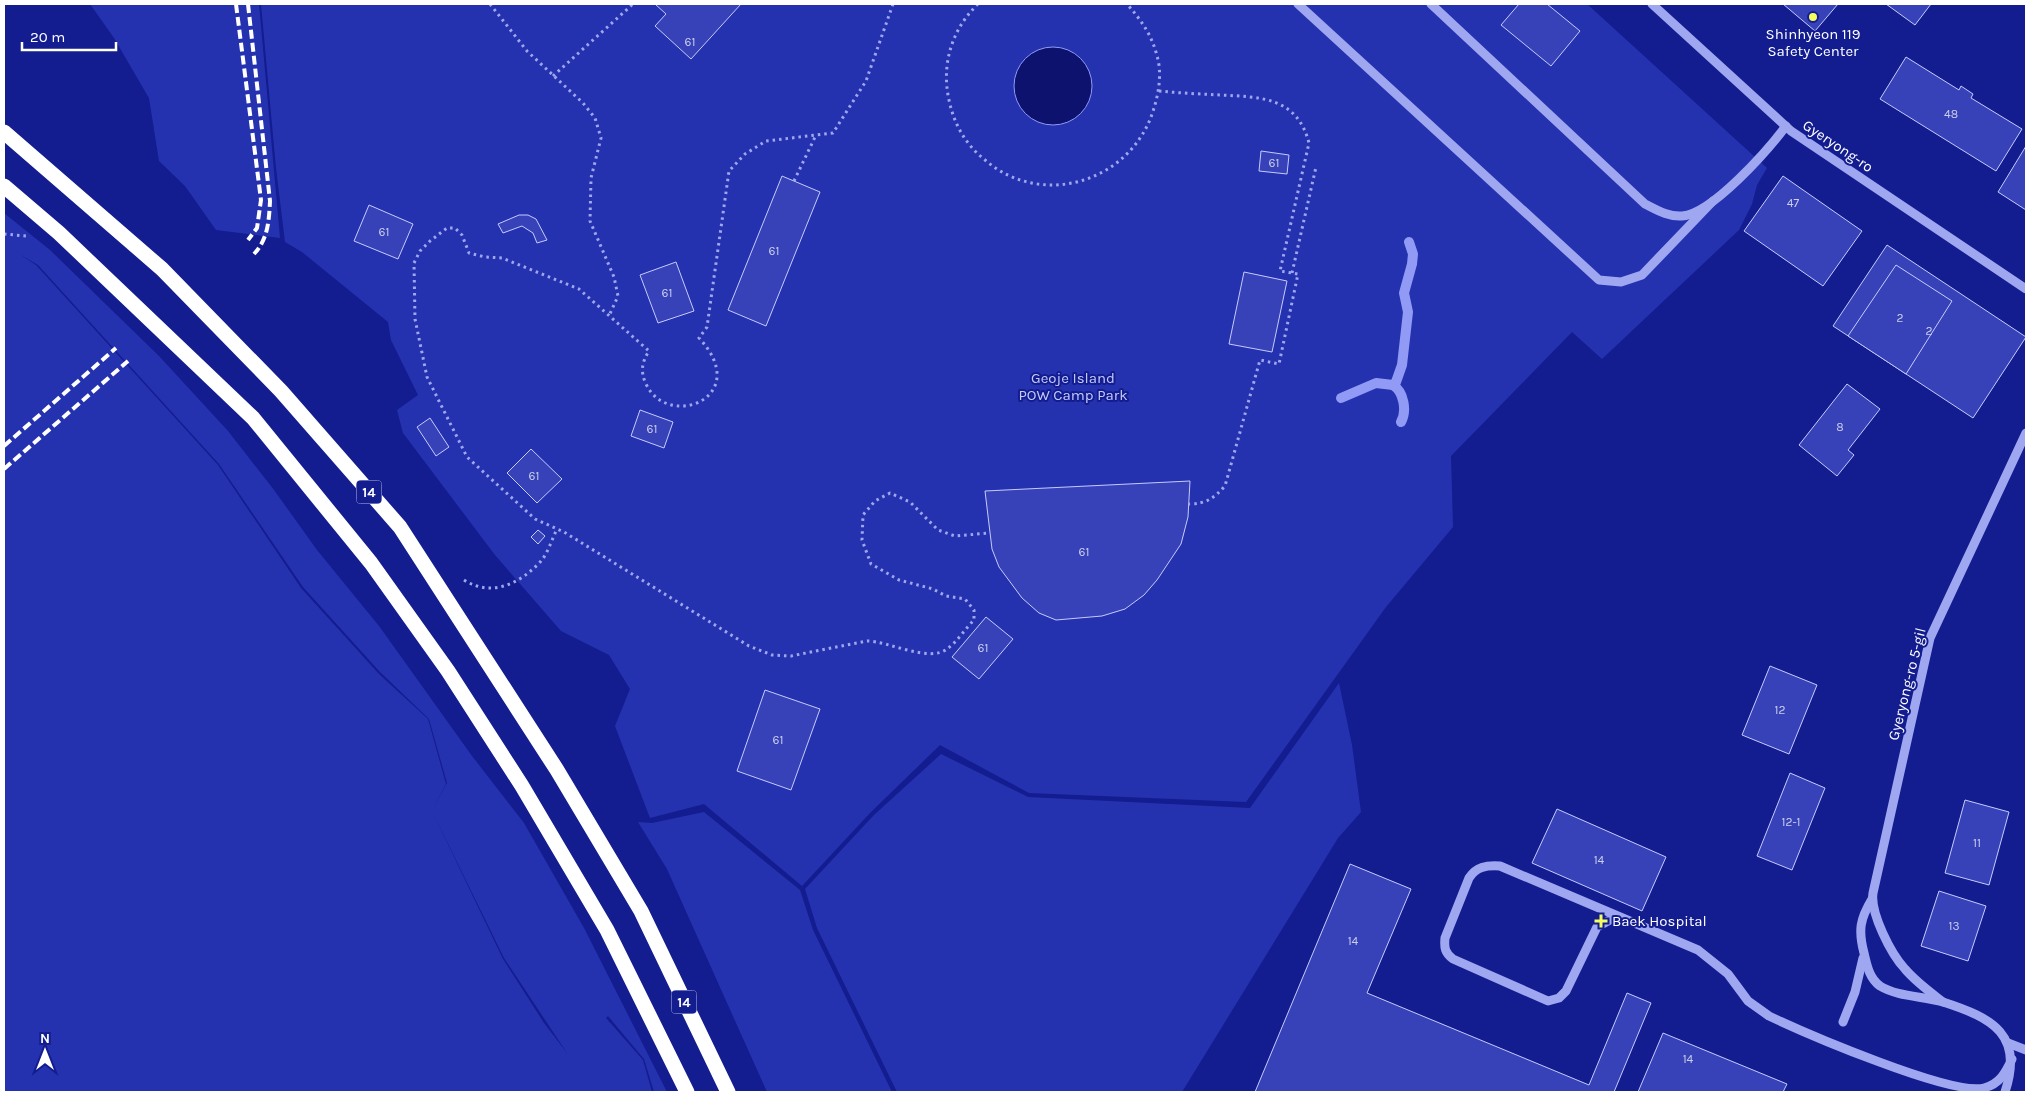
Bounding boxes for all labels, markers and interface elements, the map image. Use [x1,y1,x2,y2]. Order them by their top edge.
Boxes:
marker: Shinhyeon 119 Safety Center [1807,11,1819,23]
scale bar [22,20,116,52]
place label: Shinhyeon 119 Safety Center [1766,25,1860,60]
text: 20 m [30,28,65,46]
house number: 61 [685,35,695,49]
house number: 48 [1944,107,1958,121]
street label: Gyeryong-ro [1799,116,1877,176]
house number: 61 [1269,156,1279,170]
house number: 47 [1787,196,1800,210]
house number: 61 [379,225,389,239]
house number: 61 [769,244,779,258]
house number: 61 [662,286,672,300]
house number: 2 [1897,311,1904,325]
house number: 2 [1926,324,1933,338]
park label: Geoje Island POW Camp Park [1018,369,1128,404]
house number: 8 [1836,420,1844,434]
house number: 61 [647,422,657,436]
house number: 61 [529,469,539,483]
road number: 14 [356,481,382,504]
house number: 61 [1079,545,1089,559]
street label: Gyeryong-ro 5-gil [1884,626,1930,742]
house number: 61 [978,641,988,655]
house number: 12 [1775,703,1786,717]
house number: 61 [773,733,783,747]
house number: 12-1 [1781,815,1801,829]
house number: 11 [1973,836,1981,850]
house number: 14 [1594,853,1605,867]
place label: Baek Hospital [1612,912,1707,930]
marker: Baek Hospital [1594,914,1608,928]
house number: 13 [1948,919,1960,933]
house number: 14 [1348,934,1359,948]
road number: 14 [672,990,696,1014]
north arrow [20,1026,70,1076]
text: N [40,1030,50,1047]
house number: 14 [1683,1052,1694,1066]

